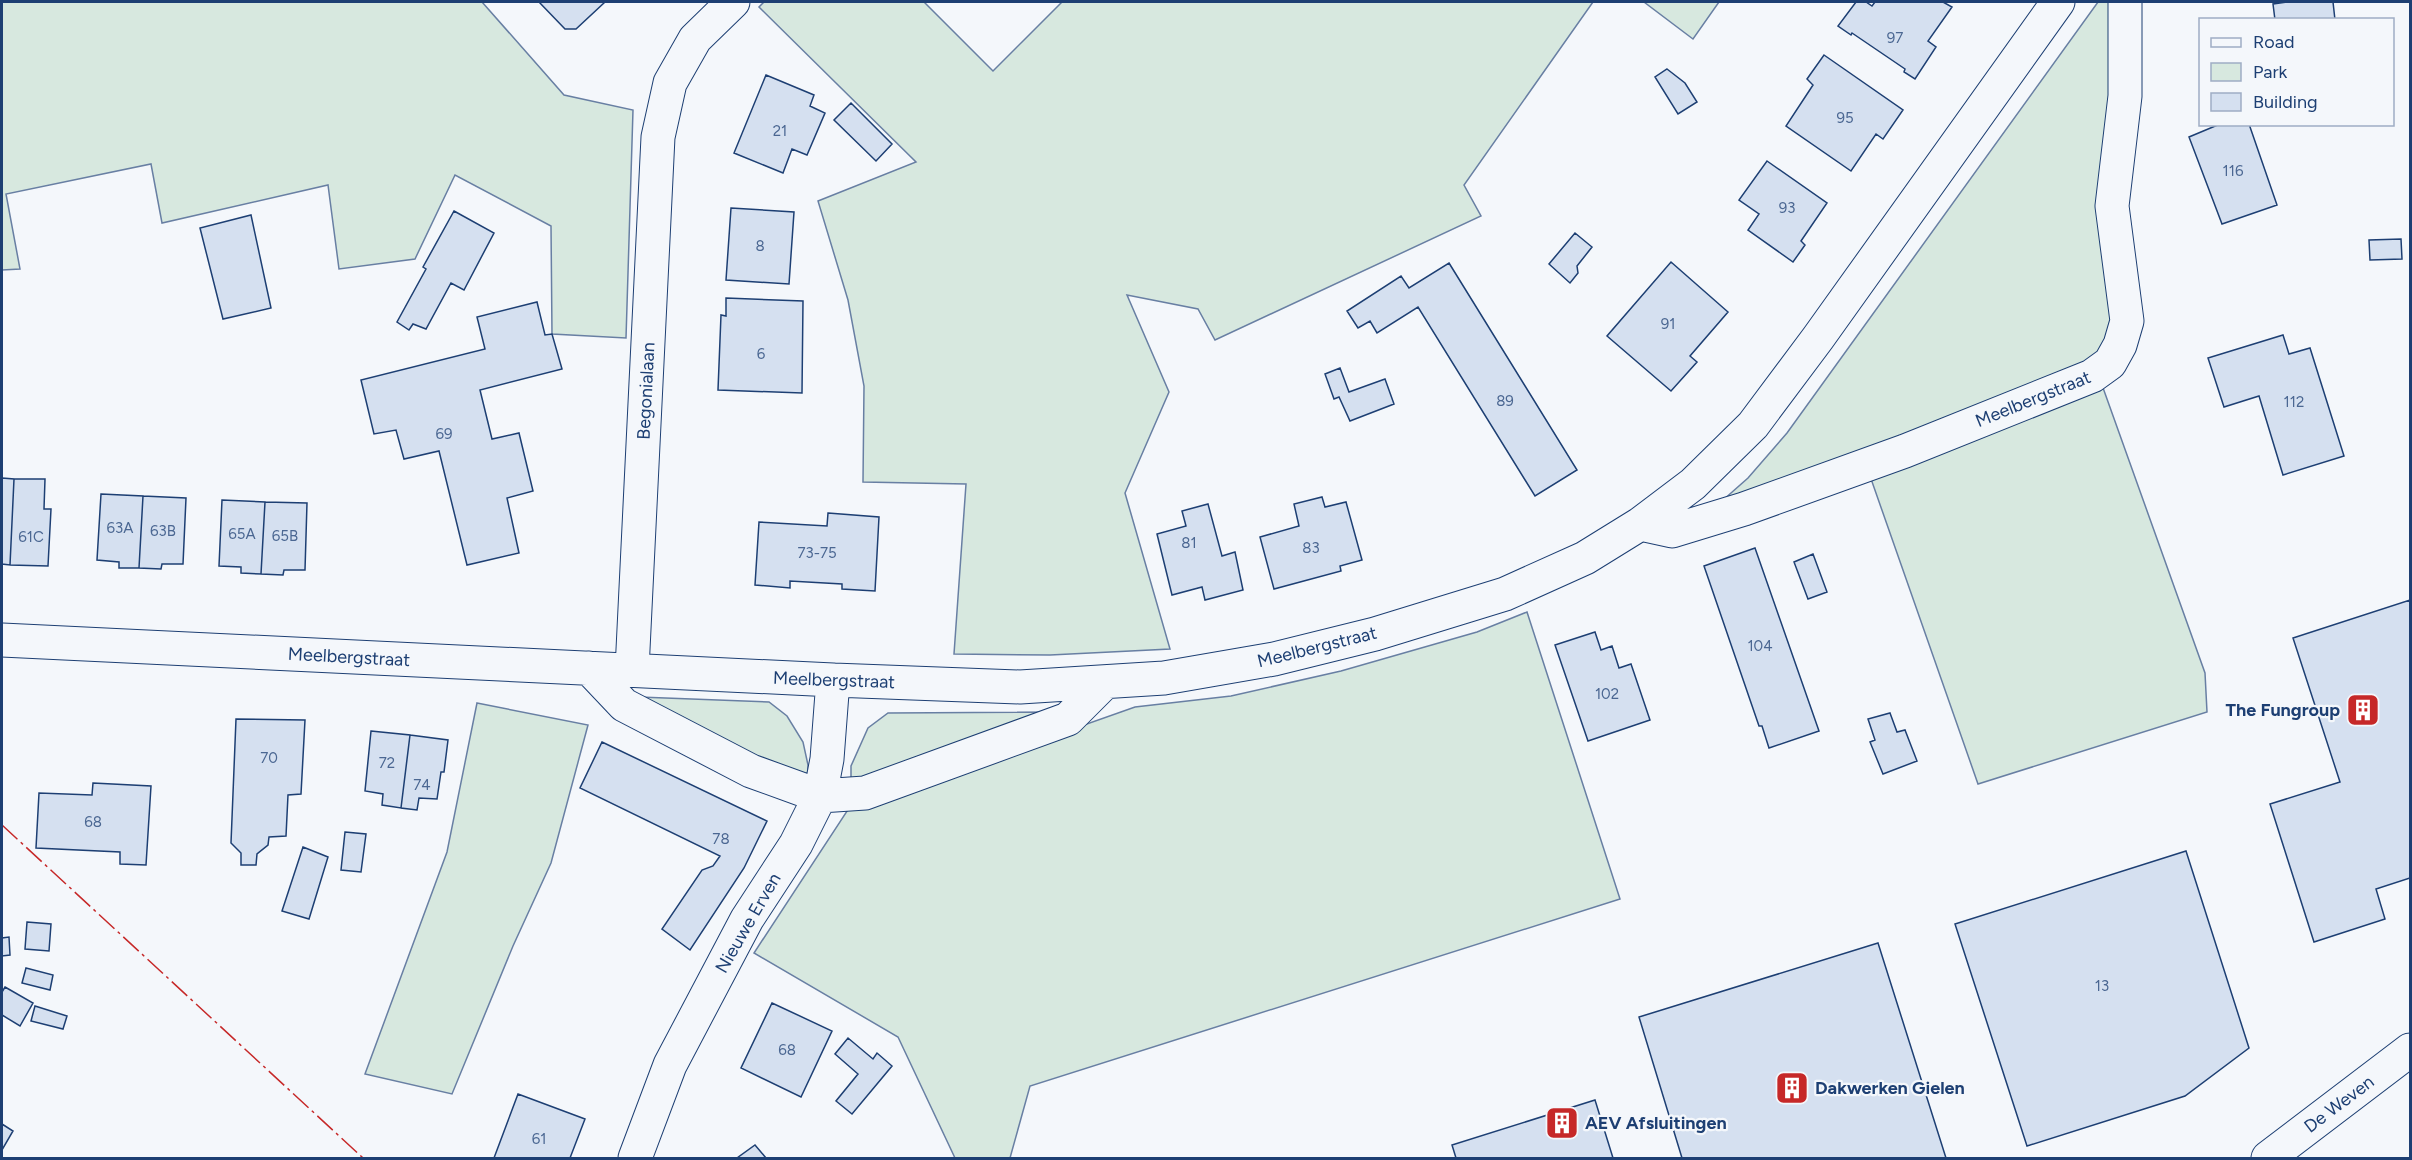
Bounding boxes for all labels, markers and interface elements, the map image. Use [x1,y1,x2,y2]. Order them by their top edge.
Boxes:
legend [2199,18,2394,126]
house number: 97 [1887,29,1903,47]
text: Road [2253,31,2294,53]
text: Park [2253,61,2288,83]
text: Building [2253,91,2318,113]
house number: 95 [1836,109,1854,127]
house number: 21 [773,122,787,140]
house number: 116 [2223,162,2244,180]
house number: 93 [1779,199,1795,217]
house number: 8 [755,237,765,255]
house number: 91 [1661,315,1675,333]
street label: Begonialaan [632,342,660,440]
house number: 6 [757,345,766,363]
street label: Meelbergstraat [1972,366,2094,432]
house number: 89 [1496,392,1514,410]
house number: 112 [2284,393,2304,411]
house number: 69 [436,425,452,443]
house number: 63A [107,519,133,537]
house number: 63B [150,522,176,540]
house number: 65A [228,525,256,543]
house number: 65B [272,527,298,545]
house number: 61C [18,528,44,546]
house number: 81 [1181,534,1197,552]
house number: 83 [1302,539,1320,557]
house number: 73-75 [797,544,837,562]
street label: Meelbergstraat [1255,621,1379,672]
house number: 104 [1747,637,1773,655]
street label: Meelbergstraat [287,643,411,671]
street label: Meelbergstraat [772,667,896,693]
house number: 102 [1595,685,1619,703]
building icon: The Fungroup [2345,692,2381,728]
place label: The Fungroup [2226,699,2340,721]
house number: 70 [260,749,278,767]
house number: 72 [379,754,395,772]
house number: 74 [413,776,431,794]
house number: 68 [84,813,102,831]
house number: 78 [712,830,730,848]
street label: Nieuwe Erven [710,869,786,977]
house number: 13 [2095,977,2109,995]
house number: 68 [778,1041,796,1059]
building icon: Dakwerken Gielen [1774,1070,1810,1106]
street label: De Weven [2300,1071,2378,1137]
place label: Dakwerken Gielen [1815,1077,1965,1099]
building icon: AEV Afsluitingen [1544,1105,1580,1141]
place label: AEV Afsluitingen [1585,1112,1727,1134]
house number: 61 [532,1130,546,1148]

